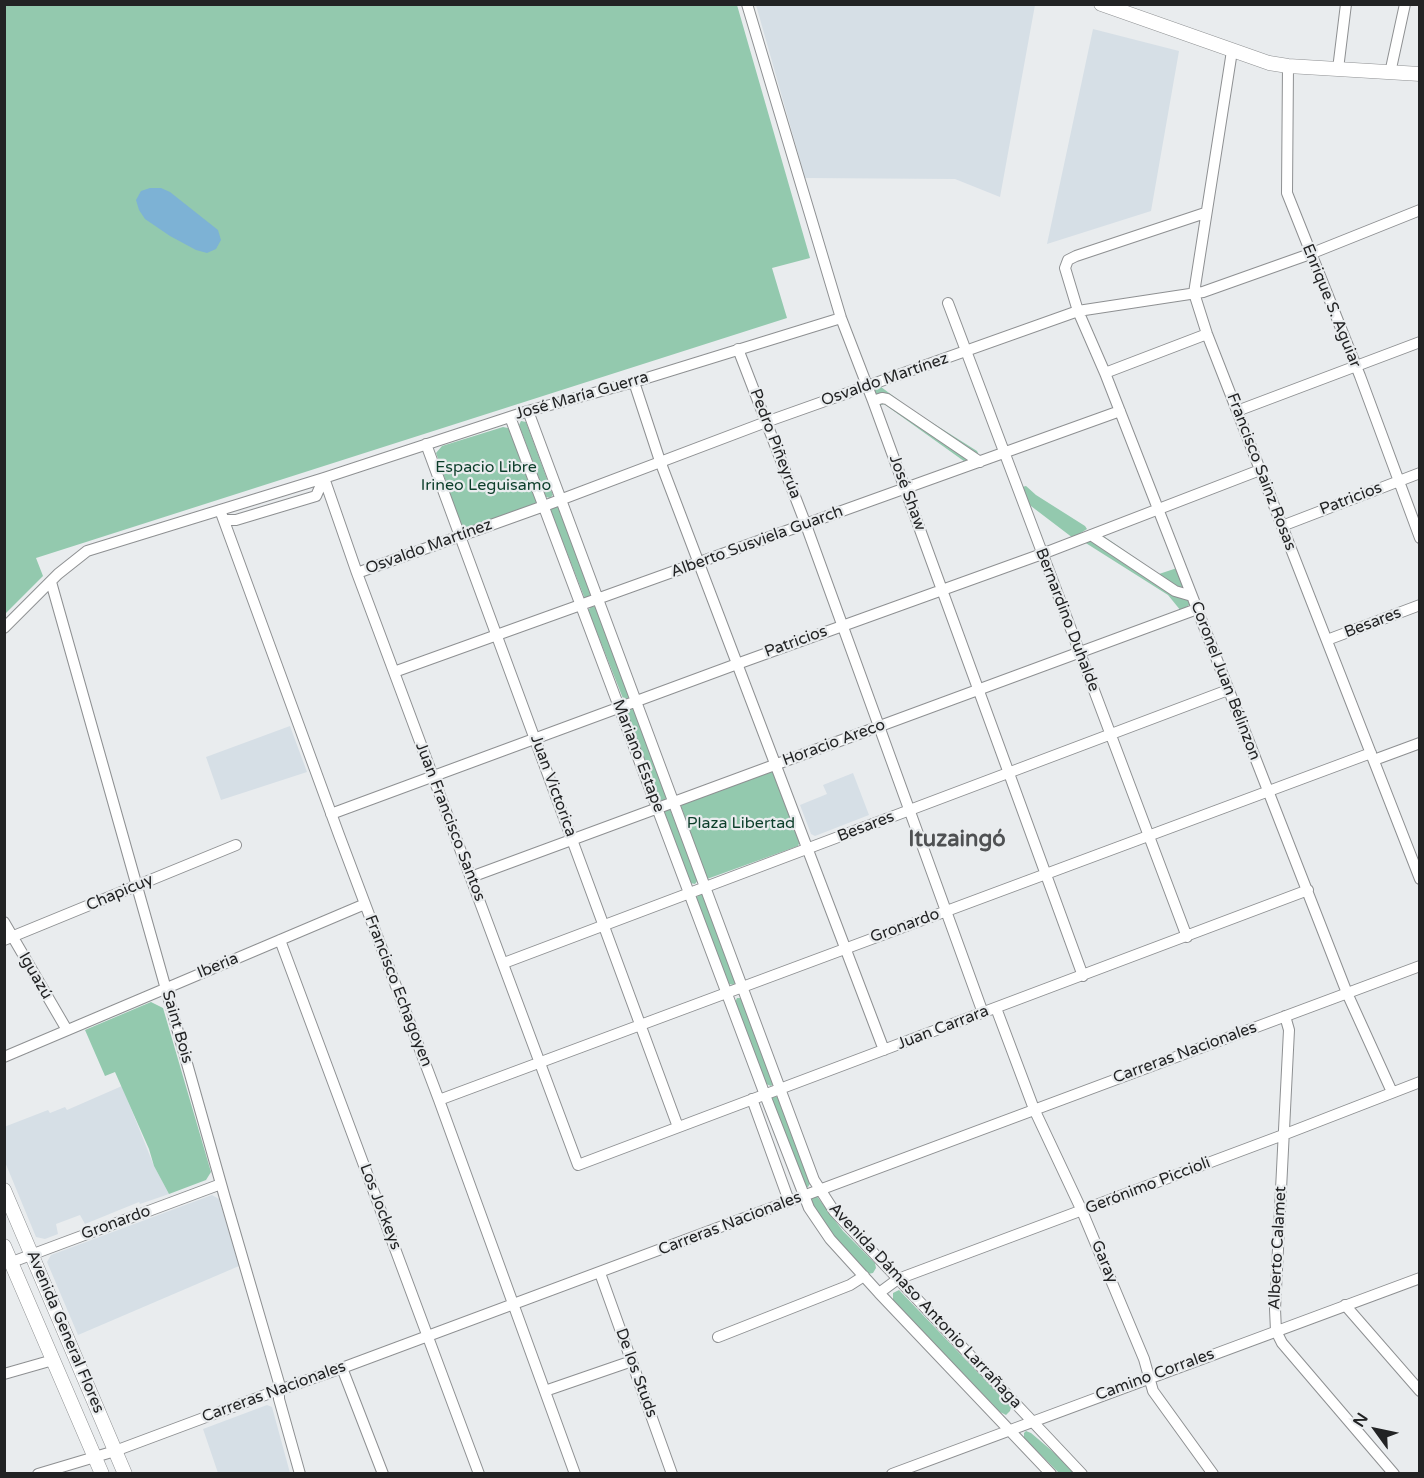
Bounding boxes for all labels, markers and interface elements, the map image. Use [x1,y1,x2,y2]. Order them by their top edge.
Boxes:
street label: Enrique S. Aguiar [1297,241,1365,371]
street label: Osvaldo Martínez [819,349,951,411]
street label: José María Guerra [513,368,651,424]
street label: Pedro Piñeyrúa [745,386,805,502]
street label: Francisco Sainz Rosas [1222,391,1300,553]
street label: José Shaw [884,453,930,533]
park label: Espacio Libre Irineo Leguisamo [421,458,551,496]
street label: Patricios [1317,478,1385,520]
street label: Alberto Susviela Guarch [668,502,846,582]
street label: Osvaldo Martínez [363,515,495,579]
street label: Bernardino Duhalde [1031,546,1103,694]
street label: Coronel Juan Bélinzon [1186,599,1264,763]
street label: Besares [1342,603,1404,643]
street label: Patricios [762,622,830,662]
street label: Mariano Estape [608,697,668,815]
street label: Horacio Areco [780,715,888,771]
street label: Juan Victorica [526,732,580,840]
street label: Juan Francisco Santos [411,740,489,904]
street label: Besares [835,807,897,847]
park label: Plaza Libertad [687,814,795,834]
district label: Ituzaingó [908,827,1006,853]
street label: Chapicuy [84,870,156,916]
street label: Gronardo [868,905,942,947]
street label: Francisco Echagoyen [360,912,436,1070]
street label: Iguazú [14,949,56,1003]
street label: Iberia [195,949,241,983]
street label: Saint Bois [157,988,197,1066]
street label: Juan Carrara [894,1002,992,1054]
street label: Carreras Nacionales [1110,1018,1260,1088]
street label: Gerónimo Piccioli [1083,1153,1213,1219]
street label: Los Jockeys [355,1161,405,1253]
street label: Alberto Calamet [1265,1186,1291,1310]
street label: Carreras Nacionales [656,1188,804,1260]
street label: Avenida Dámaso Antonio Larrañaga [825,1199,1025,1413]
street label: Gronardo [79,1202,153,1244]
street label: Garay [1086,1238,1122,1286]
street label: Avenida General Flores [22,1248,108,1416]
street label: De los Studs [611,1326,661,1420]
street label: Camino Corrales [1093,1345,1217,1405]
street label: Carreras Nacionales [199,1357,349,1427]
north arrow [1346,1400,1406,1460]
text: N [1349,1409,1373,1431]

